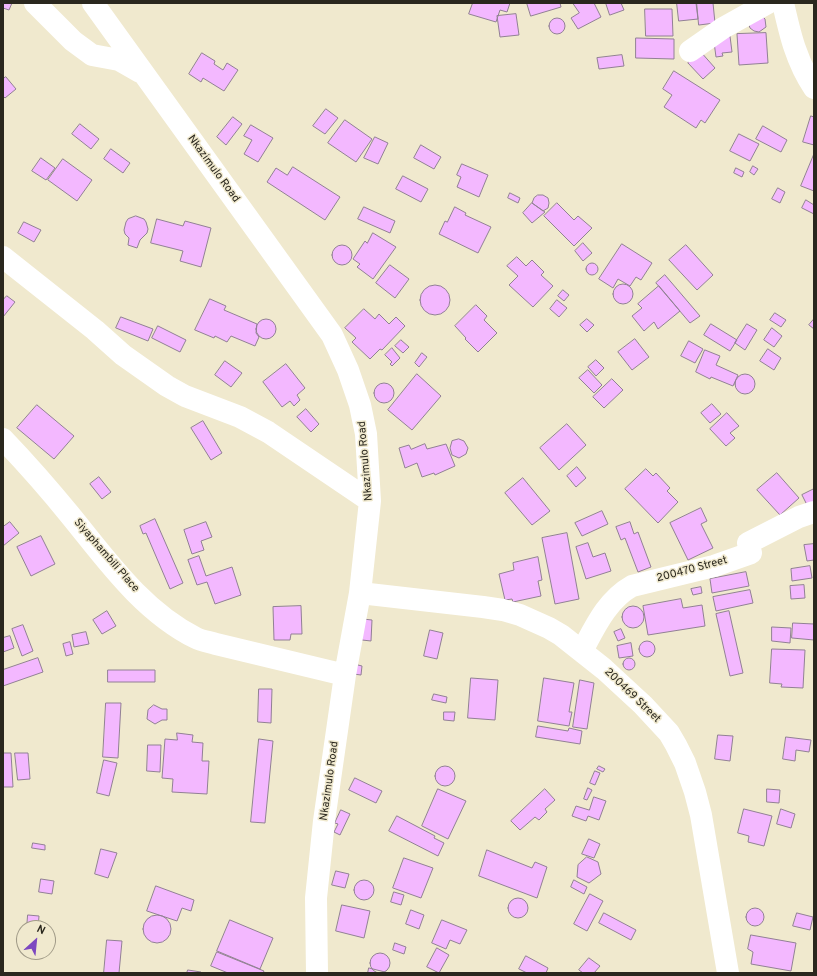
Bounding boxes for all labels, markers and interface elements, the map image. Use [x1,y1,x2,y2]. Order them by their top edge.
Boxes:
street label: Nkazimulo Road [184,133,242,205]
street label: Nkazimulo Road [356,421,376,501]
street label: Siyaphambili Place [70,517,142,595]
street label: 200470 Street [655,554,729,586]
street label: 200469 Street [601,666,663,726]
street label: Nkazimulo Road [318,740,342,822]
north arrow [16,920,56,960]
text: N [34,922,48,938]

